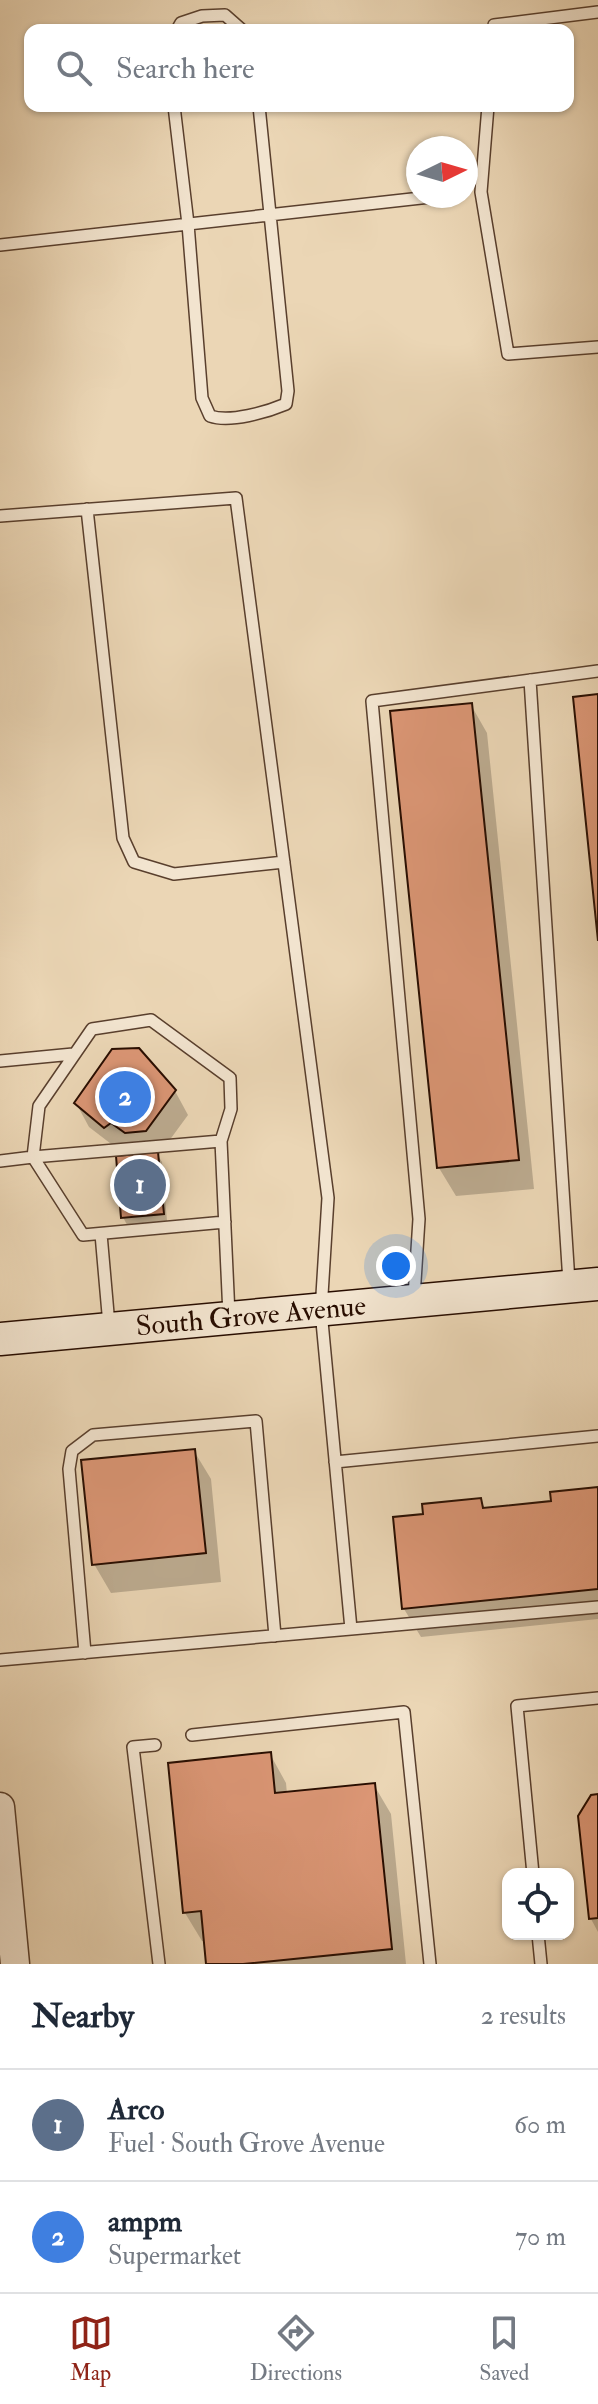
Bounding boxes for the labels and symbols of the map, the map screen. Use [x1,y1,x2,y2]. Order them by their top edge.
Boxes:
north arrow [406,136,478,208]
pin: 2 [99,1067,151,1127]
pin: 1 [114,1155,166,1215]
your location [376,1246,416,1286]
street label: South Grove Avenue [134,1288,368,1344]

